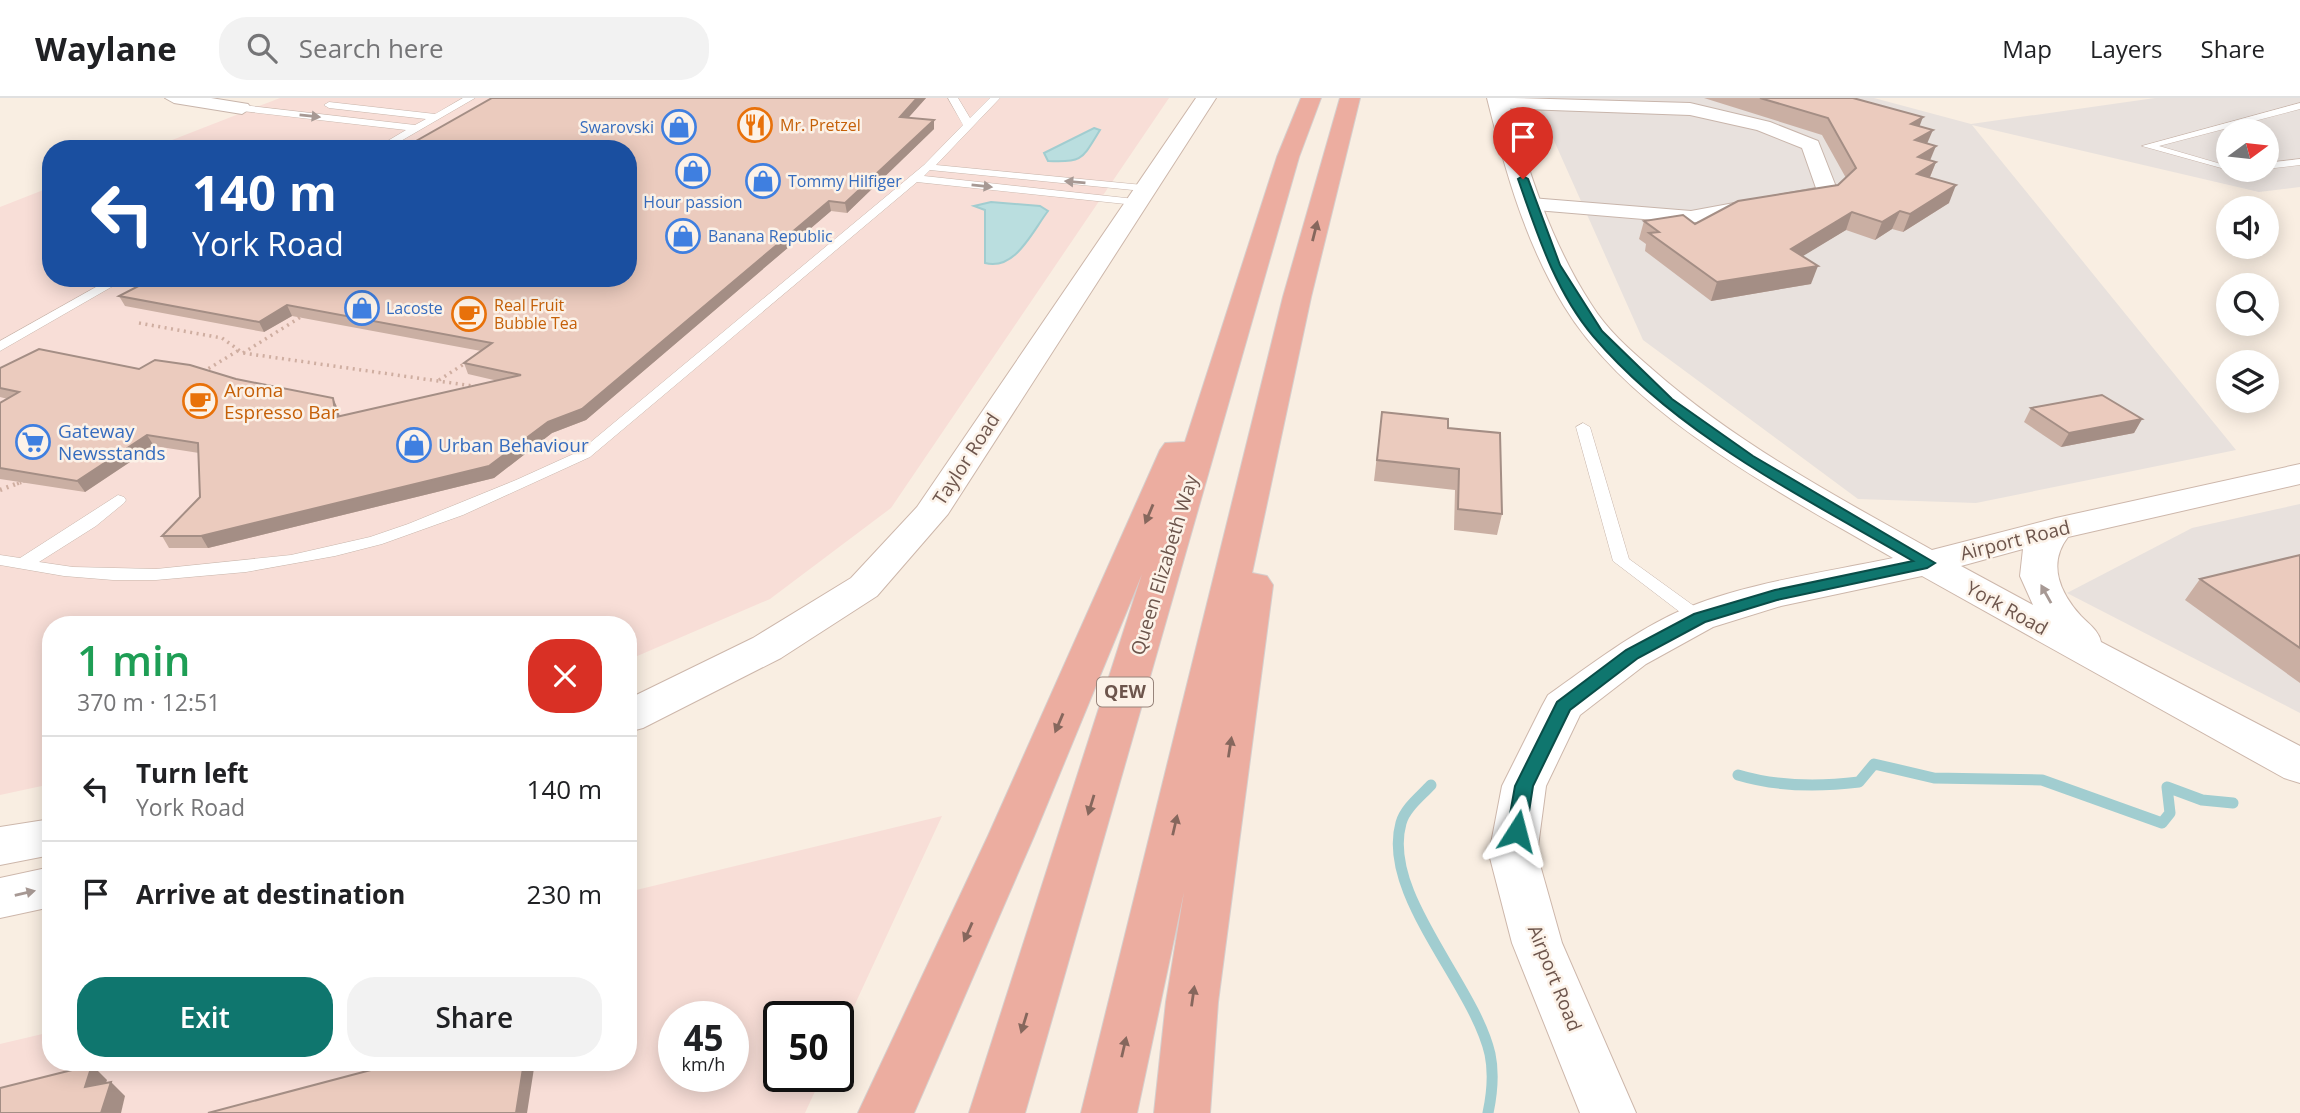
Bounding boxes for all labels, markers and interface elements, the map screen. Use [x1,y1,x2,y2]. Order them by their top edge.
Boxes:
search box [219,17,709,80]
text: Waylane [35,26,177,71]
icon: search [243,29,281,67]
text: Search here [299,30,444,66]
text: Map [2002,32,2052,65]
text: Layers [2090,32,2163,65]
text: Share [2201,32,2265,65]
restaurant icon: Mr. Pretzel [736,106,774,144]
pin [1493,107,1553,179]
shop icon: Swarovski [660,108,698,146]
one-way arrow [299,110,321,121]
place label: Mr. Pretzel [780,114,861,136]
place label: Swarovski [580,116,654,138]
icon: arrive [1504,118,1542,156]
north arrow [2216,119,2278,182]
map controls [2216,119,2279,413]
shop icon: Hour passion [674,152,712,190]
text: 140 m [192,159,337,225]
shop icon: Tommy Hilfiger [744,162,782,200]
icon: left [77,168,168,259]
place label: Tommy Hilfiger [788,170,902,192]
one-way arrow [1064,176,1086,187]
one-way arrow [971,181,993,192]
place label: Hour passion [643,191,743,213]
button: sound [2216,196,2279,259]
shop icon: Banana Republic [664,217,702,255]
one-way arrow [1310,220,1320,241]
text: York Road [192,222,344,265]
place label: Banana Republic [708,225,833,247]
button: search [2216,273,2279,336]
shop icon: Lacoste [343,289,381,327]
place label: Real Fruit Bubble Tea [494,294,578,334]
cafe icon: Real Fruit Bubble Tea [450,295,488,333]
place label: Lacoste [386,297,443,319]
button: layers [2216,350,2279,413]
place label: Aroma Espresso Bar [224,377,339,425]
cafe icon: Aroma Espresso Bar [181,382,219,420]
street label: Taylor Road [927,408,1005,510]
place label: Gateway Newsstands [58,418,165,466]
supermarket icon: Gateway Newsstands [14,423,52,461]
shop icon: Urban Behaviour [395,426,433,464]
place label: Urban Behaviour [438,432,589,458]
street label: Queen Elizabeth Way [1124,471,1204,658]
one-way arrow [1143,504,1154,525]
street label: Airport Road [1957,514,2073,566]
street label: York Road [1961,575,2053,641]
one-way arrow [2041,584,2052,604]
text: 1 min [77,631,190,688]
button: close [528,639,602,713]
road number: QEW [1097,678,1153,706]
text: 370 m · 12:51 [77,686,220,718]
one-way arrow [1053,713,1064,734]
one-way arrow [1225,736,1236,758]
text: Turn left [136,755,248,791]
icon: left [77,770,115,808]
text: 140 m [527,771,602,807]
text: York Road [136,791,245,823]
position arrow [1480,794,1554,868]
one-way arrow [1085,795,1095,816]
one-way arrow [1170,814,1181,836]
icon: arrive [77,875,115,913]
text: Arrive at destination [136,876,405,912]
text: 230 m [527,876,602,912]
one-way arrow [14,887,36,898]
one-way arrow [962,921,973,942]
street label: Airport Road [1522,921,1588,1035]
button: Exit [77,977,333,1057]
button: Share [347,977,602,1057]
one-way arrow [1188,985,1199,1007]
speed limit sign: 50 [763,1001,854,1092]
one-way arrow [1019,1013,1029,1034]
text: 45 [683,1014,724,1061]
one-way arrow [1119,1035,1130,1057]
text: km/h [682,1052,725,1076]

